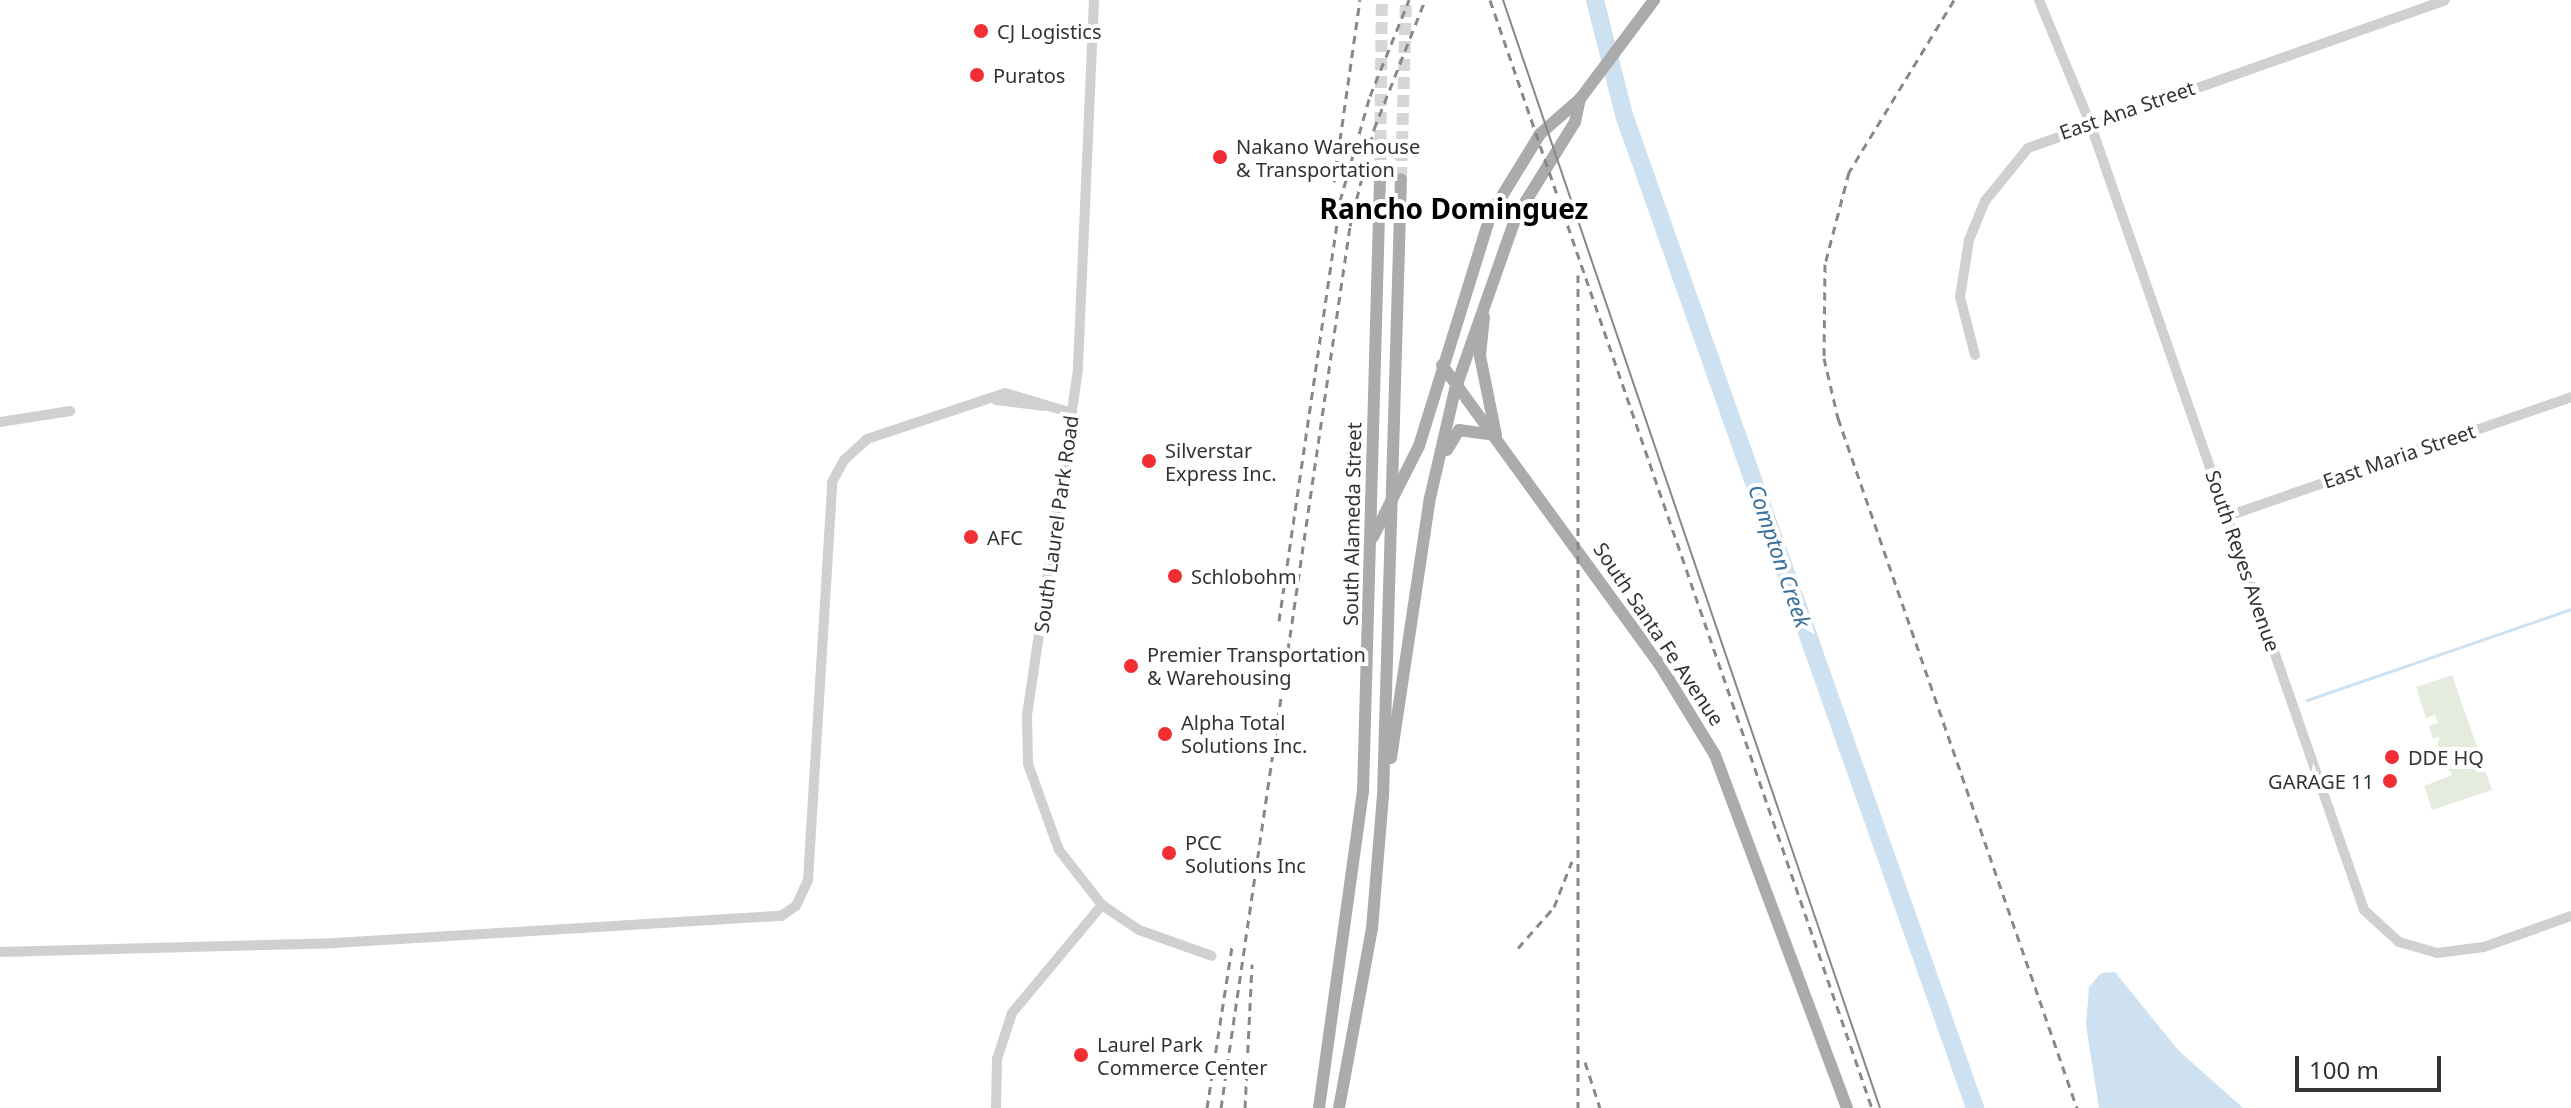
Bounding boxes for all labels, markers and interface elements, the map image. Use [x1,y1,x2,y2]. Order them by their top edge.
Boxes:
place label: CJ Logistics [997,19,1101,43]
marker: CJ Logistics [972,22,990,40]
place label: Puratos [993,63,1065,87]
marker: Puratos [968,66,986,84]
street label: East Ana Street [2056,76,2198,144]
place label: Nakano Warehouse & Transportation [1236,134,1420,181]
marker: Nakano Warehouse & Transportation [1211,148,1229,166]
district label: Rancho Dominguez [1320,191,1588,225]
street label: South Laurel Park Road [1029,414,1083,634]
street label: East Maria Street [2320,419,2478,493]
street label: South Alameda Street [1338,422,1366,626]
place label: Silverstar Express Inc. [1165,438,1277,485]
marker: Silverstar Express Inc. [1140,452,1158,470]
street label: South Reyes Avenue [2201,467,2285,655]
water label: Compton Creek [1743,481,1817,631]
place label: AFC [987,525,1023,549]
marker: AFC [962,528,980,546]
street label: South Santa Fe Avenue [1589,538,1729,730]
place label: Schlobohm [1191,564,1297,588]
marker: Schlobohm [1166,567,1184,585]
place label: Premier Transportation & Warehousing [1147,642,1366,689]
marker: Premier Transportation & Warehousing [1122,657,1140,675]
place label: Alpha Total Solutions Inc. [1181,710,1307,757]
marker: Alpha Total Solutions Inc. [1156,725,1174,743]
place label: DDE HQ [2408,745,2484,769]
marker: DDE HQ [2383,748,2401,766]
place label: GARAGE 11 [2268,769,2374,793]
marker: GARAGE 11 [2381,772,2399,790]
place label: PCC Solutions Inc [1185,830,1306,877]
marker: PCC Solutions Inc [1160,844,1178,862]
place label: Laurel Park Commerce Center [1097,1032,1267,1079]
scale bar [2299,1040,2445,1090]
marker: Laurel Park Commerce Center [1072,1046,1090,1064]
text: 100 m [2309,1053,2379,1086]

